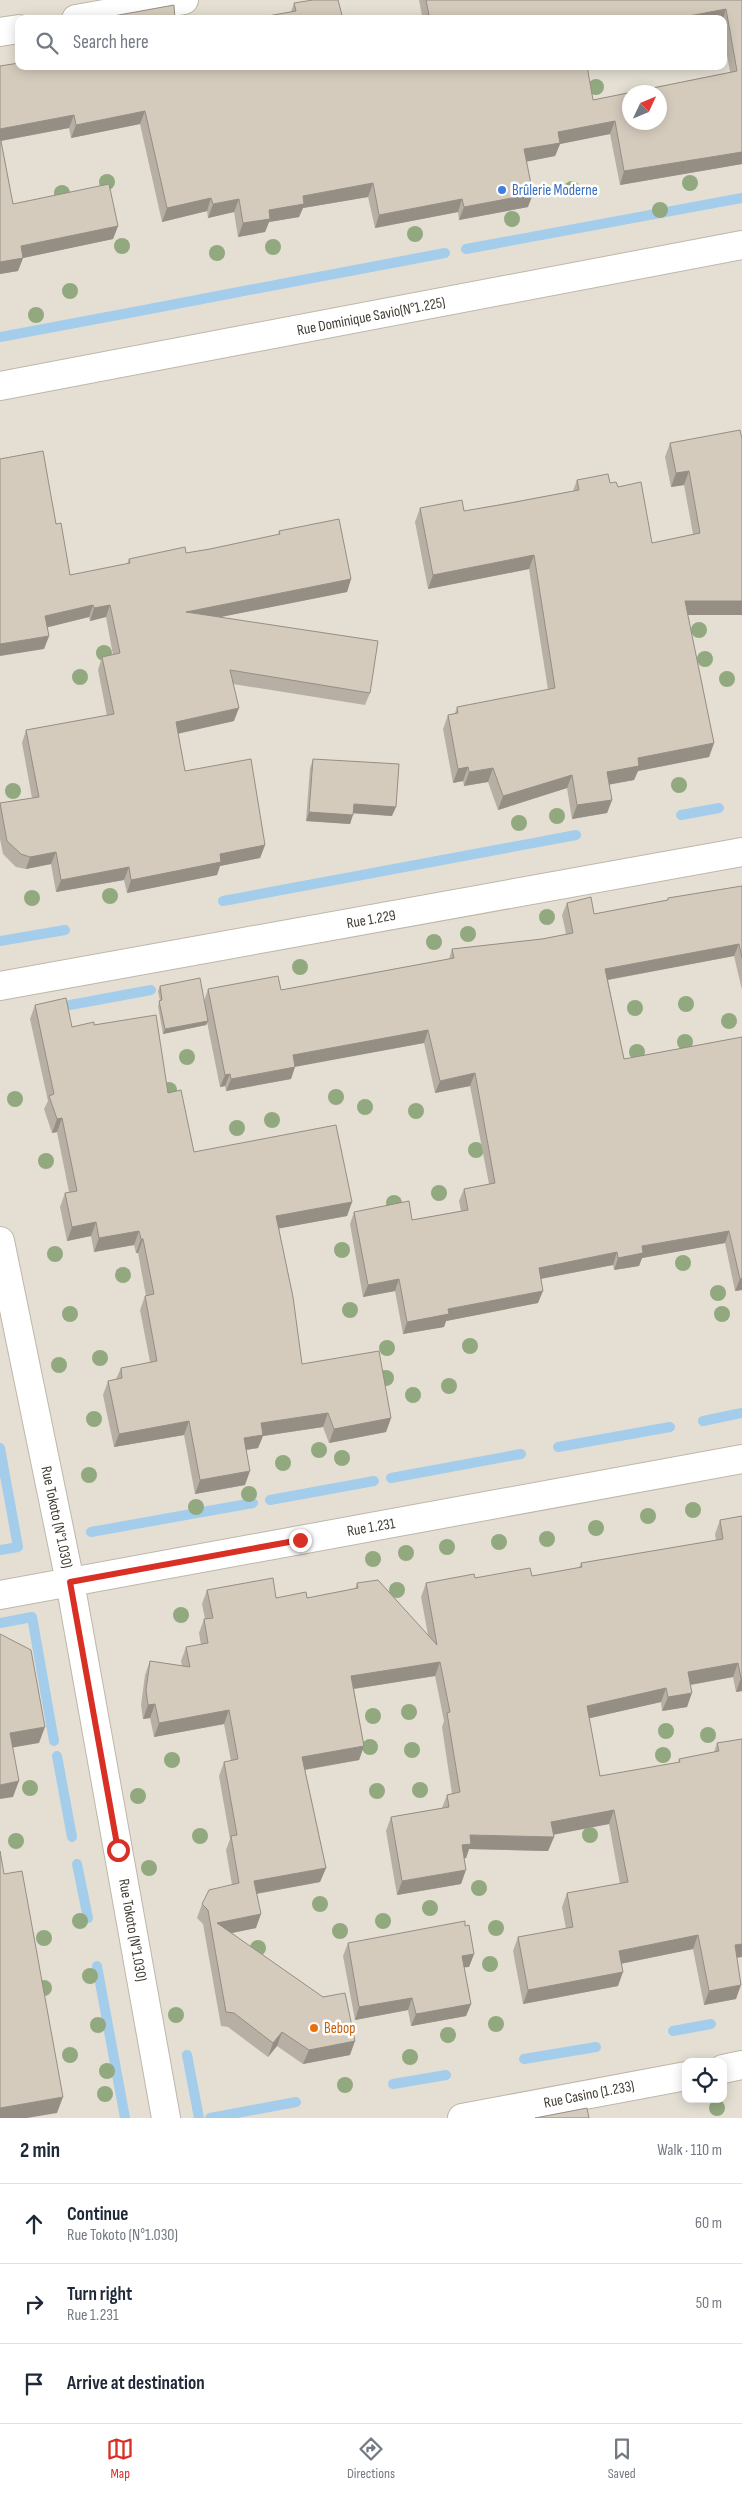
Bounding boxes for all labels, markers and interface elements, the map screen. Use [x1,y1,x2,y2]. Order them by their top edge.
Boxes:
search box [15,15,727,70]
icon: search [33,29,61,57]
text: Search here [73,31,149,54]
north arrow [622,85,667,130]
place label: Brûlerie Moderne [512,181,598,200]
marker: Brûlerie Moderne [496,184,508,196]
street label: Rue Dominique Savio(N°1.225) [295,293,447,340]
street label: Rue 1.229 [345,906,397,933]
street label: Rue Tokoto (N°1.030) [36,1464,77,1570]
street label: Rue 1.231 [346,1514,397,1541]
route end [289,1529,312,1552]
route start [107,1839,130,1862]
street label: Rue Tokoto (N°1.030) [114,1877,151,1983]
place label: Bebop [324,2019,355,2038]
marker: Bebop [308,2022,320,2034]
map controls [682,2058,727,2103]
button: locate [682,2058,727,2103]
street label: Rue Casino (1.233) [542,2076,636,2113]
text: 2 min [20,2138,60,2163]
text: Walk · 110 m [657,2141,722,2160]
text: Continue [67,2203,128,2226]
icon: ahead [20,2210,48,2238]
text: 60 m [695,2214,722,2233]
text: Rue Tokoto (N°1.030) [67,2226,178,2245]
text: Turn right [67,2283,132,2306]
icon: right [20,2290,48,2318]
text: 50 m [696,2294,722,2313]
text: Rue 1.231 [67,2306,119,2325]
icon: arrive [20,2370,48,2398]
text: Arrive at destination [67,2372,205,2395]
tab: Map [106,2435,134,2482]
tab: Directions [347,2435,395,2482]
tab: Saved [608,2435,636,2482]

